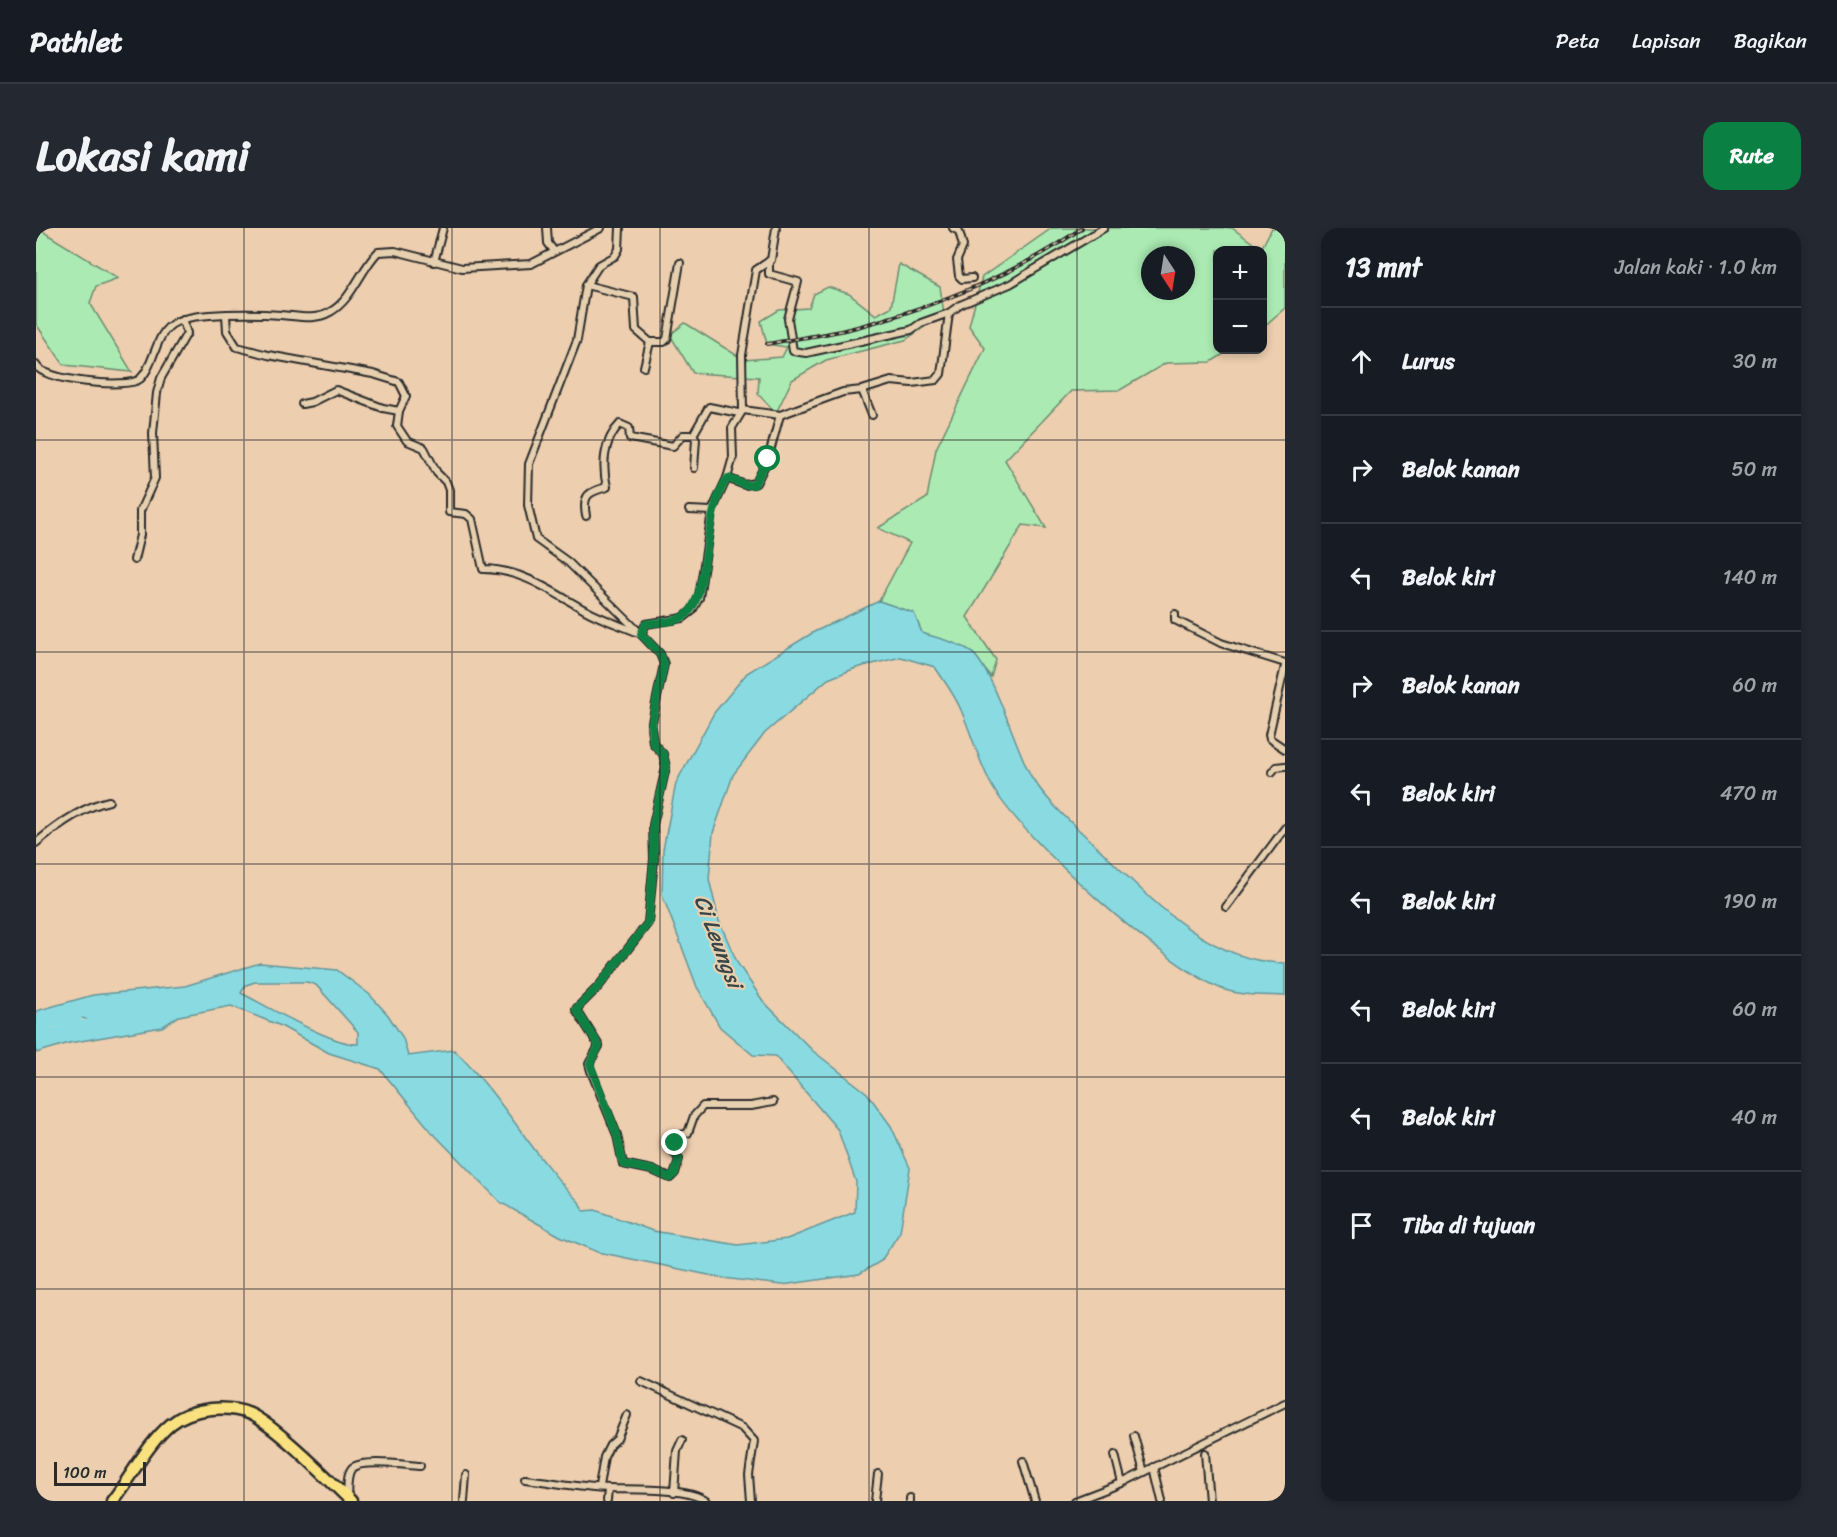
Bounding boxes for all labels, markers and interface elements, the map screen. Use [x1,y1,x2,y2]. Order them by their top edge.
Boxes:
text: Pathlet [30,17,123,66]
text: Peta [1556,22,1599,60]
text: Lapisan [1632,22,1701,60]
text: Bagikan [1734,22,1807,60]
text: Lokasi kami [36,119,249,193]
button: Rute [1703,122,1801,190]
text: 13 mnt [1345,244,1422,290]
north arrow [1141,246,1195,300]
map controls [1213,246,1267,354]
button: + [1213,246,1267,300]
text: Jalan kaki · 1.0 km [1615,250,1777,285]
button: − [1213,300,1267,354]
text: Lurus [1402,342,1455,381]
text: 30 m [1733,344,1777,379]
icon: ahead [1345,345,1378,378]
route start [754,445,780,471]
text: Belok kanan [1402,450,1520,489]
text: 50 m [1732,452,1777,487]
icon: right [1345,453,1378,486]
text: Belok kiri [1402,558,1495,597]
text: 140 m [1723,560,1777,595]
icon: left [1345,561,1378,594]
text: Belok kanan [1402,666,1520,705]
text: 60 m [1732,668,1777,703]
icon: right [1345,669,1378,702]
text: Belok kiri [1402,774,1495,813]
text: 470 m [1720,776,1777,811]
icon: left [1345,777,1378,810]
text: Belok kiri [1402,882,1495,921]
text: 190 m [1723,884,1777,919]
icon: left [1345,885,1378,918]
water label: Ci Leungsi [683,889,756,998]
text: Belok kiri [1402,990,1495,1029]
text: 60 m [1732,992,1777,1027]
icon: left [1345,993,1378,1026]
text: Belok kiri [1402,1098,1495,1137]
text: 40 m [1731,1100,1777,1135]
icon: left [1345,1101,1378,1134]
route end [661,1129,687,1155]
text: Tiba di tujuan [1402,1206,1535,1245]
icon: arrive [1345,1209,1378,1242]
text: 100 m [63,1458,107,1487]
scale bar [54,1459,146,1486]

